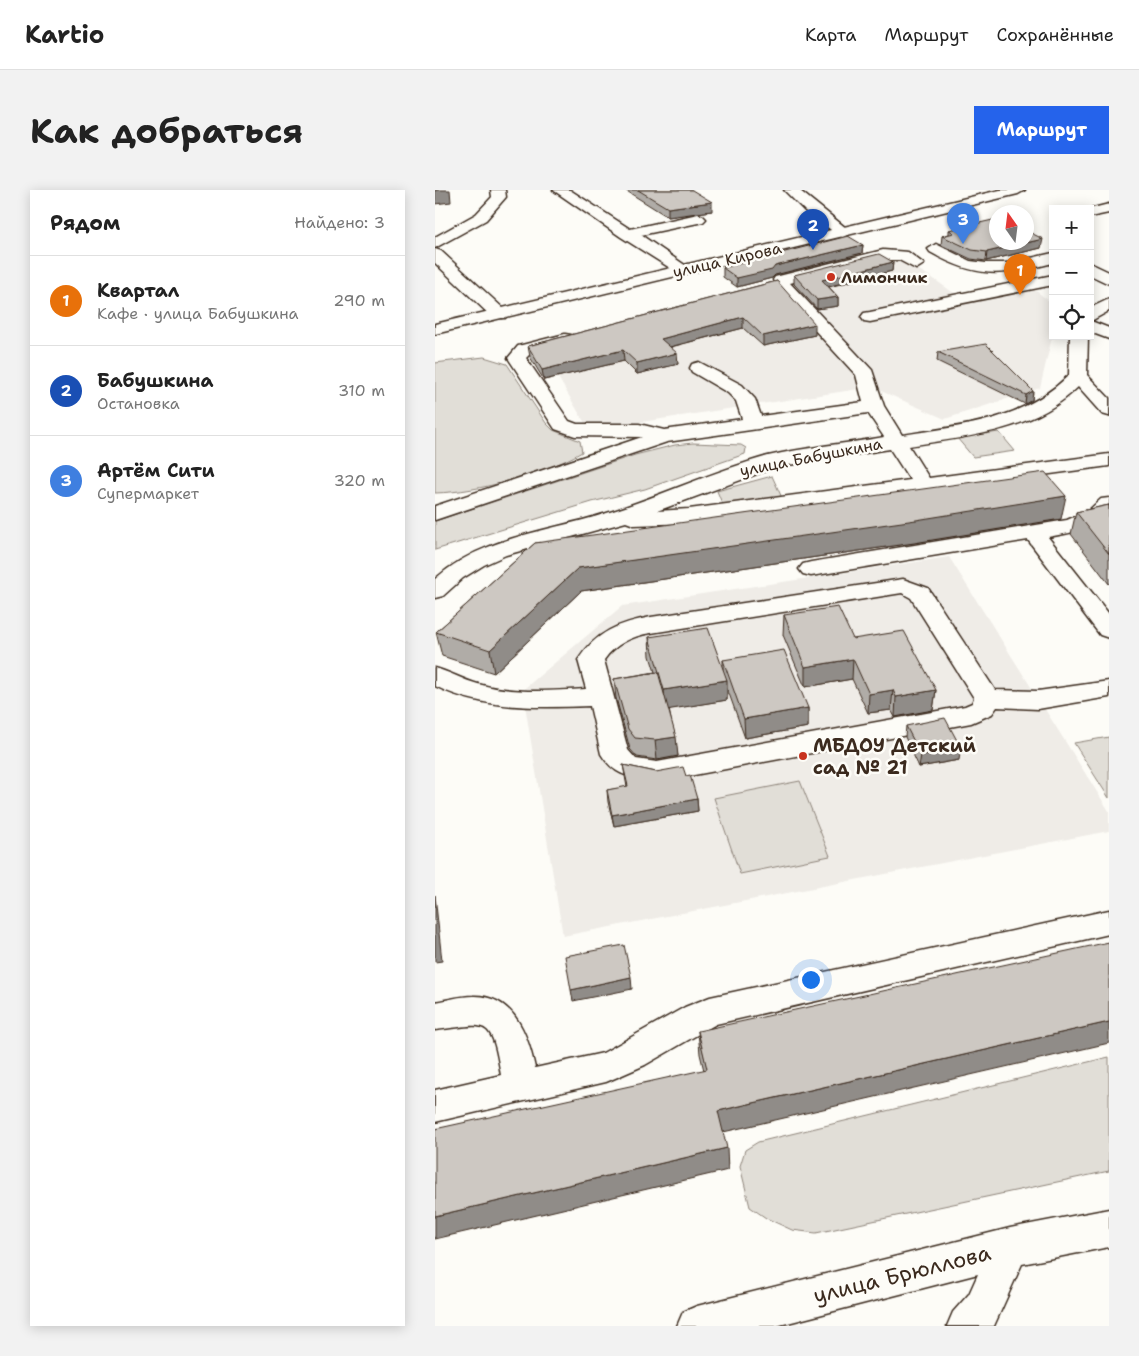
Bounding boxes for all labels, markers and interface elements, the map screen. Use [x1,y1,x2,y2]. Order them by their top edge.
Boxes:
text: Kartio [25,19,104,51]
text: Карта [805,23,856,47]
text: Маршрут [884,23,968,47]
text: Сохранённые [996,23,1114,47]
button: Маршрут [974,106,1109,154]
text: Как добраться [30,107,303,154]
pin: 3 [947,203,979,244]
north arrow [989,205,1034,250]
map controls [1049,205,1094,340]
button: + [1049,205,1094,250]
text: Рядом [50,209,120,237]
pin: 2 [797,209,829,250]
text: Найдено: 3 [294,212,385,233]
street label: улица Кирова [671,237,784,283]
button: − [1049,250,1094,295]
pin: 1 [1004,254,1036,295]
place label: Лимончик [841,267,928,288]
marker: Лимончик [825,271,837,283]
text: Квартал [97,278,179,303]
text: 1 [62,290,70,311]
text: 290 m [333,290,385,311]
button: locate [1049,295,1094,340]
text: Кафе · улица Бабушкина [97,303,299,324]
text: Бабушкина [97,368,214,393]
text: 2 [60,380,72,401]
text: 310 m [338,380,385,401]
text: Остановка [97,393,180,414]
street label: улица Бабушкина [738,433,884,481]
text: Артём Сити [97,458,215,483]
text: 3 [60,470,72,491]
text: 320 m [334,470,385,491]
text: Супермаркет [97,483,199,504]
place label: МБДОУ Детский сад № 21 [813,733,976,780]
marker: МБДОУ Детский сад № 21 [797,750,809,762]
your location [798,967,824,993]
street label: улица Брюллова [810,1238,994,1310]

